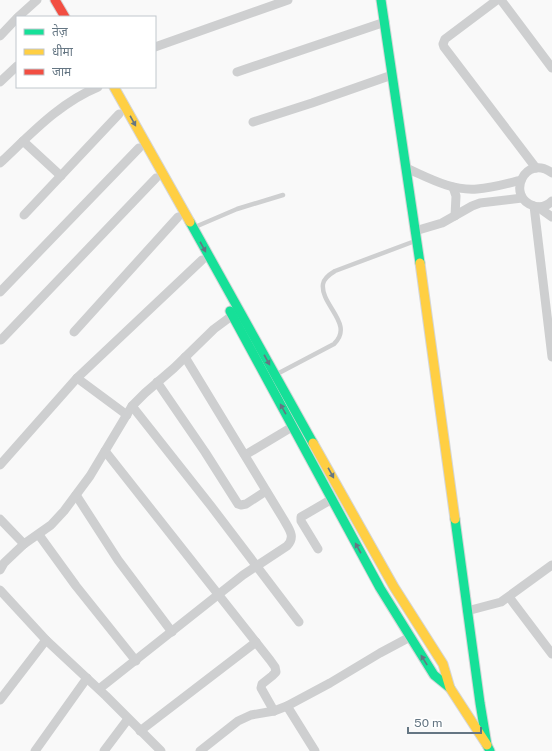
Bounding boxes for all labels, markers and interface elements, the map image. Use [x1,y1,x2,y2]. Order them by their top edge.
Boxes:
legend [16,16,156,88]
text: तेज़ [52,24,69,39]
text: धीमा [52,44,74,59]
text: जाम [52,65,72,79]
one-way arrow [130,115,136,127]
one-way arrow [200,241,207,253]
one-way arrow [264,354,271,366]
one-way arrow [279,403,286,415]
one-way arrow [327,467,334,479]
one-way arrow [355,542,362,554]
one-way arrow [421,654,428,666]
scale bar [408,709,481,735]
text: 50 m [414,716,442,730]

